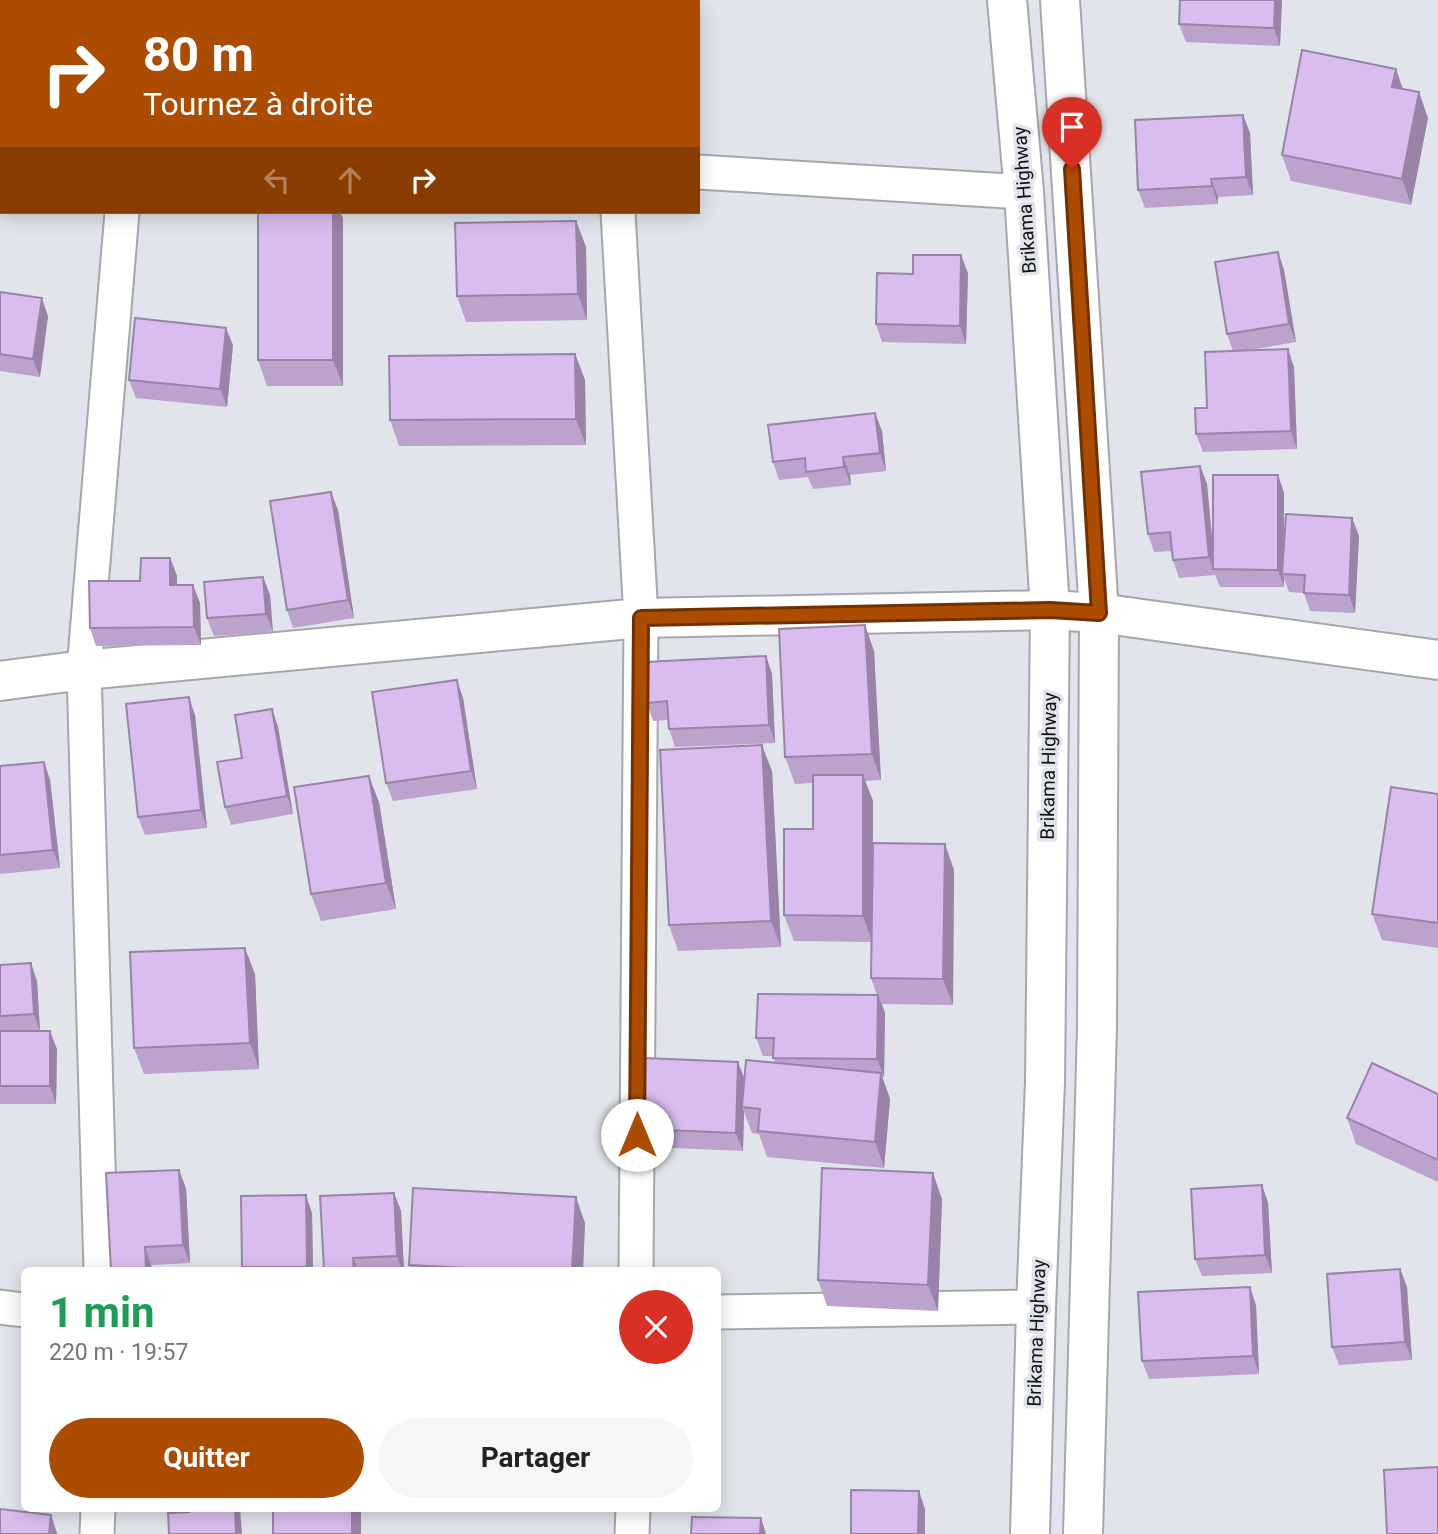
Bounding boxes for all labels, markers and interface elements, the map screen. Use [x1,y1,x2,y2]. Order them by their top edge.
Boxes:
text: 80 m [143,26,254,83]
icon: right [28,28,119,119]
text: Tournez à droite [143,85,373,123]
pin [1042,97,1102,169]
icon: arrive [1053,108,1091,146]
street label: Brikama Highway [1008,126,1041,274]
icon: left [258,161,296,199]
icon: ahead [331,161,369,199]
icon: right [404,161,442,199]
street label: Brikama Highway [1036,692,1061,840]
position arrow [600,1098,674,1172]
street label: Brikama Highway [1022,1259,1051,1407]
text: 1 min [49,1288,155,1337]
button: close [619,1290,693,1364]
text: 220 m · 19:57 [49,1339,188,1366]
button: Quitter [49,1418,364,1498]
button: Partager [378,1418,693,1498]

